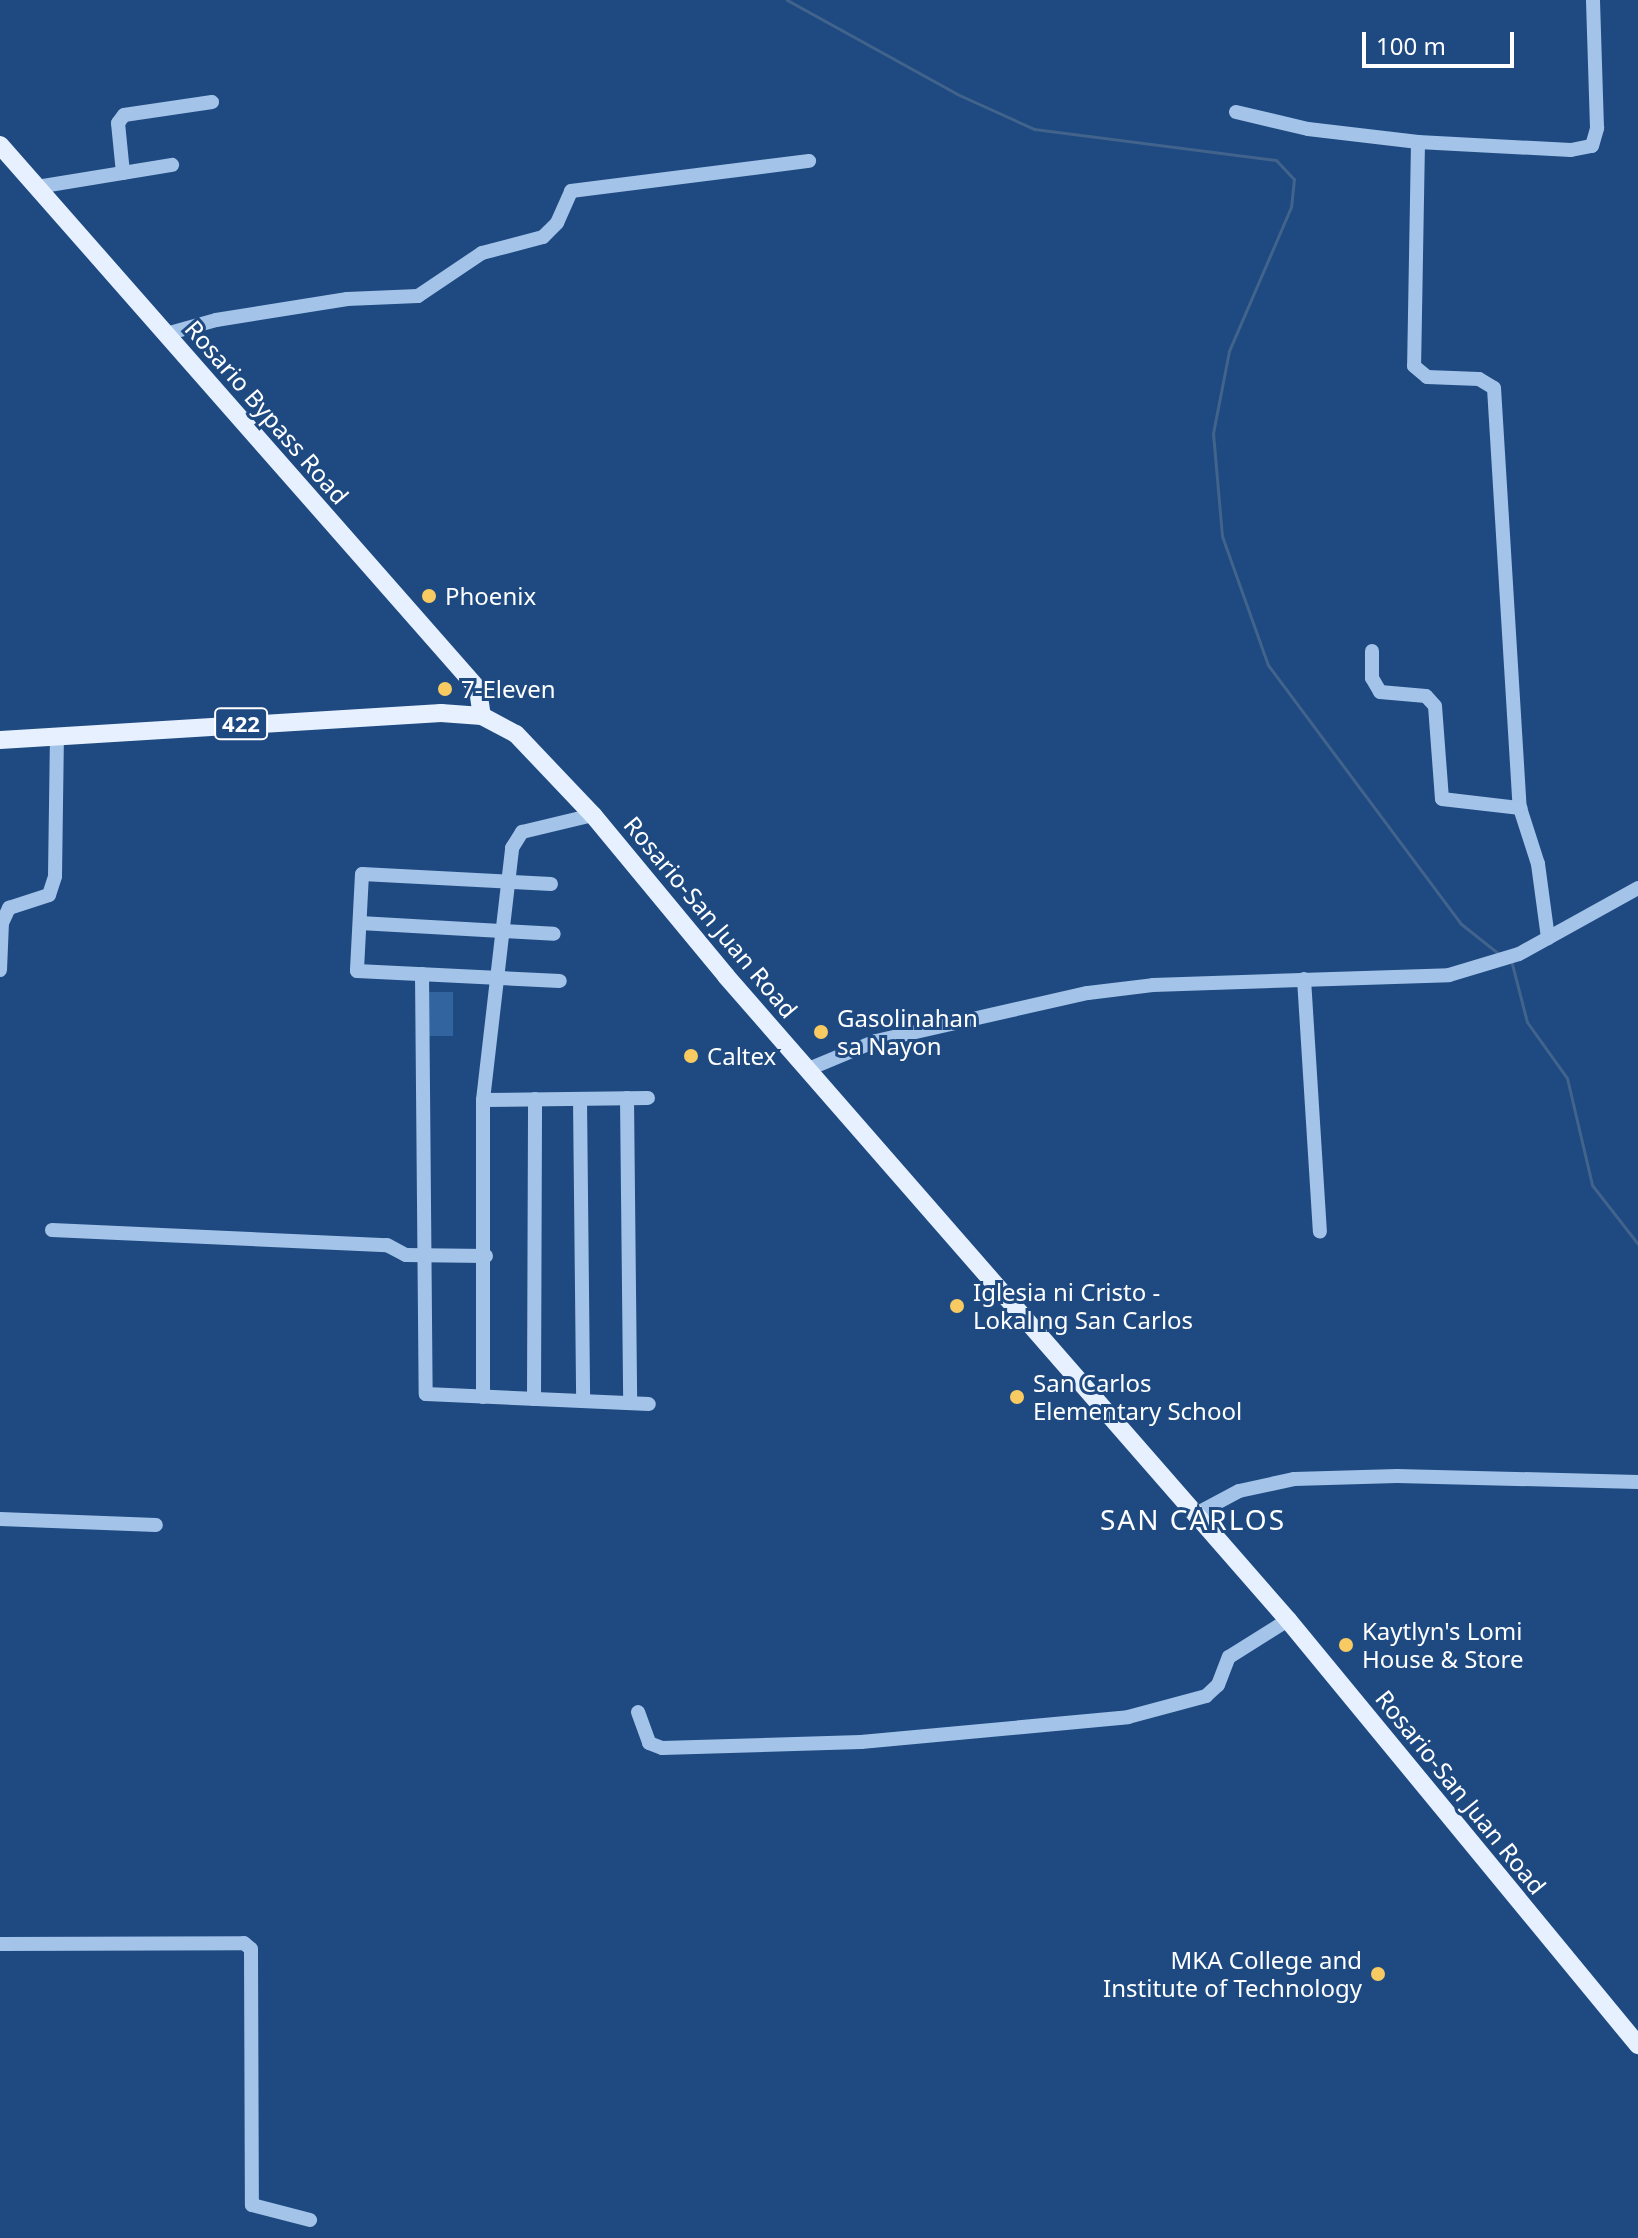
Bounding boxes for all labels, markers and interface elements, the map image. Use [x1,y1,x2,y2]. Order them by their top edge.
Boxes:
scale bar [1366,16,1518,66]
text: 100 m [1376,29,1446,62]
street label: Rosario Bypass Road [179,314,355,510]
place label: Phoenix [445,582,536,610]
marker: Phoenix [420,587,438,605]
place label: 7-Eleven [461,675,556,703]
marker: 7-Eleven [436,680,454,698]
road number: 422 [213,706,269,742]
street label: Rosario-San Juan Road [618,810,804,1024]
place label: Gasolinahan sa Nayon [837,1004,978,1060]
marker: Gasolinahan sa Nayon [812,1023,830,1041]
place label: Caltex [707,1042,776,1070]
marker: Caltex [682,1047,700,1065]
place label: Iglesia ni Cristo - Lokal ng San Carlos [973,1278,1193,1334]
marker: Iglesia ni Cristo - Lokal ng San Carlos [948,1297,966,1315]
place label: San Carlos Elementary School [1033,1369,1242,1425]
marker: San Carlos Elementary School [1008,1388,1026,1406]
district label: SAN CARLOS [1100,1502,1286,1536]
place label: Kaytlyn's Lomi House & Store [1362,1617,1524,1673]
marker: Kaytlyn's Lomi House & Store [1337,1636,1355,1654]
street label: Rosario-San Juan Road [1370,1684,1552,1900]
place label: MKA College and Institute of Technology [1103,1946,1362,2002]
marker: MKA College and Institute of Technology [1369,1965,1387,1983]

